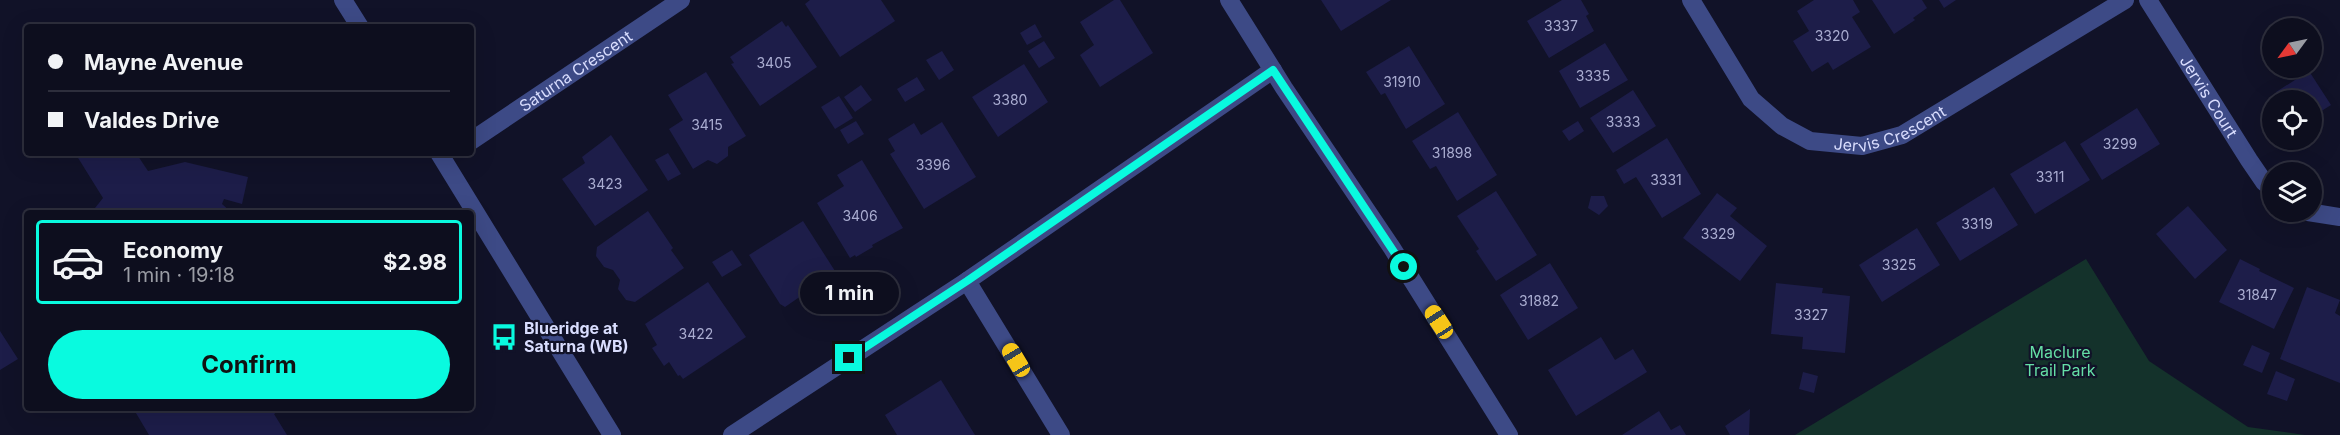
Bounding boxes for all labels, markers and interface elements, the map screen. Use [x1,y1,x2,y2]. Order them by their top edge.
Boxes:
house number: 3337 [1544,17,1578,34]
north arrow [2262,18,2322,78]
map controls [2262,18,2322,222]
street label: Saturna Crescent [515,26,636,116]
house number: 3320 [1815,27,1849,44]
text: Mayne Avenue [84,49,243,75]
street label: Jervis Court [2176,52,2242,141]
house number: 3405 [756,54,792,71]
house number: 3335 [1576,67,1610,84]
house number: 31910 [1383,73,1421,90]
button: locate [2262,90,2322,150]
house number: 3380 [993,91,1027,108]
street label: Jervis Crescent [1833,101,1949,157]
text: Valdes Drive [84,107,219,133]
house number: 3333 [1606,113,1640,130]
house number: 3415 [691,116,723,133]
house number: 3299 [2103,135,2137,152]
house number: 31898 [1432,144,1472,161]
house number: 3396 [916,156,950,173]
button: layers [2262,162,2322,222]
house number: 3311 [2036,168,2064,185]
house number: 3331 [1650,171,1682,188]
house number: 3423 [588,175,622,192]
house number: 3406 [842,207,878,224]
house number: 3319 [1961,215,1993,232]
house number: 3329 [1701,225,1735,242]
icon: car [51,235,105,289]
text: Economy [123,237,223,263]
text: $2.98 [383,249,447,275]
route start [1390,253,1417,280]
house number: 3325 [1882,256,1916,273]
text: 1 min · 19:18 [123,263,235,287]
callout: 1 min [800,271,898,313]
text: 1 min [825,281,874,305]
house number: 31847 [2237,286,2277,303]
house number: 31882 [1519,292,1559,309]
car [1422,302,1456,342]
house number: 3327 [1794,306,1828,323]
place label: Blueridge at Saturna (WB) [524,318,629,356]
bus stop icon: Blueridge at Saturna (WB) [489,322,519,352]
house number: 3422 [679,325,713,342]
button: Confirm [48,330,450,399]
car [999,340,1033,380]
park label: Maclure Trail Park [2025,342,2096,380]
route end [835,344,862,371]

